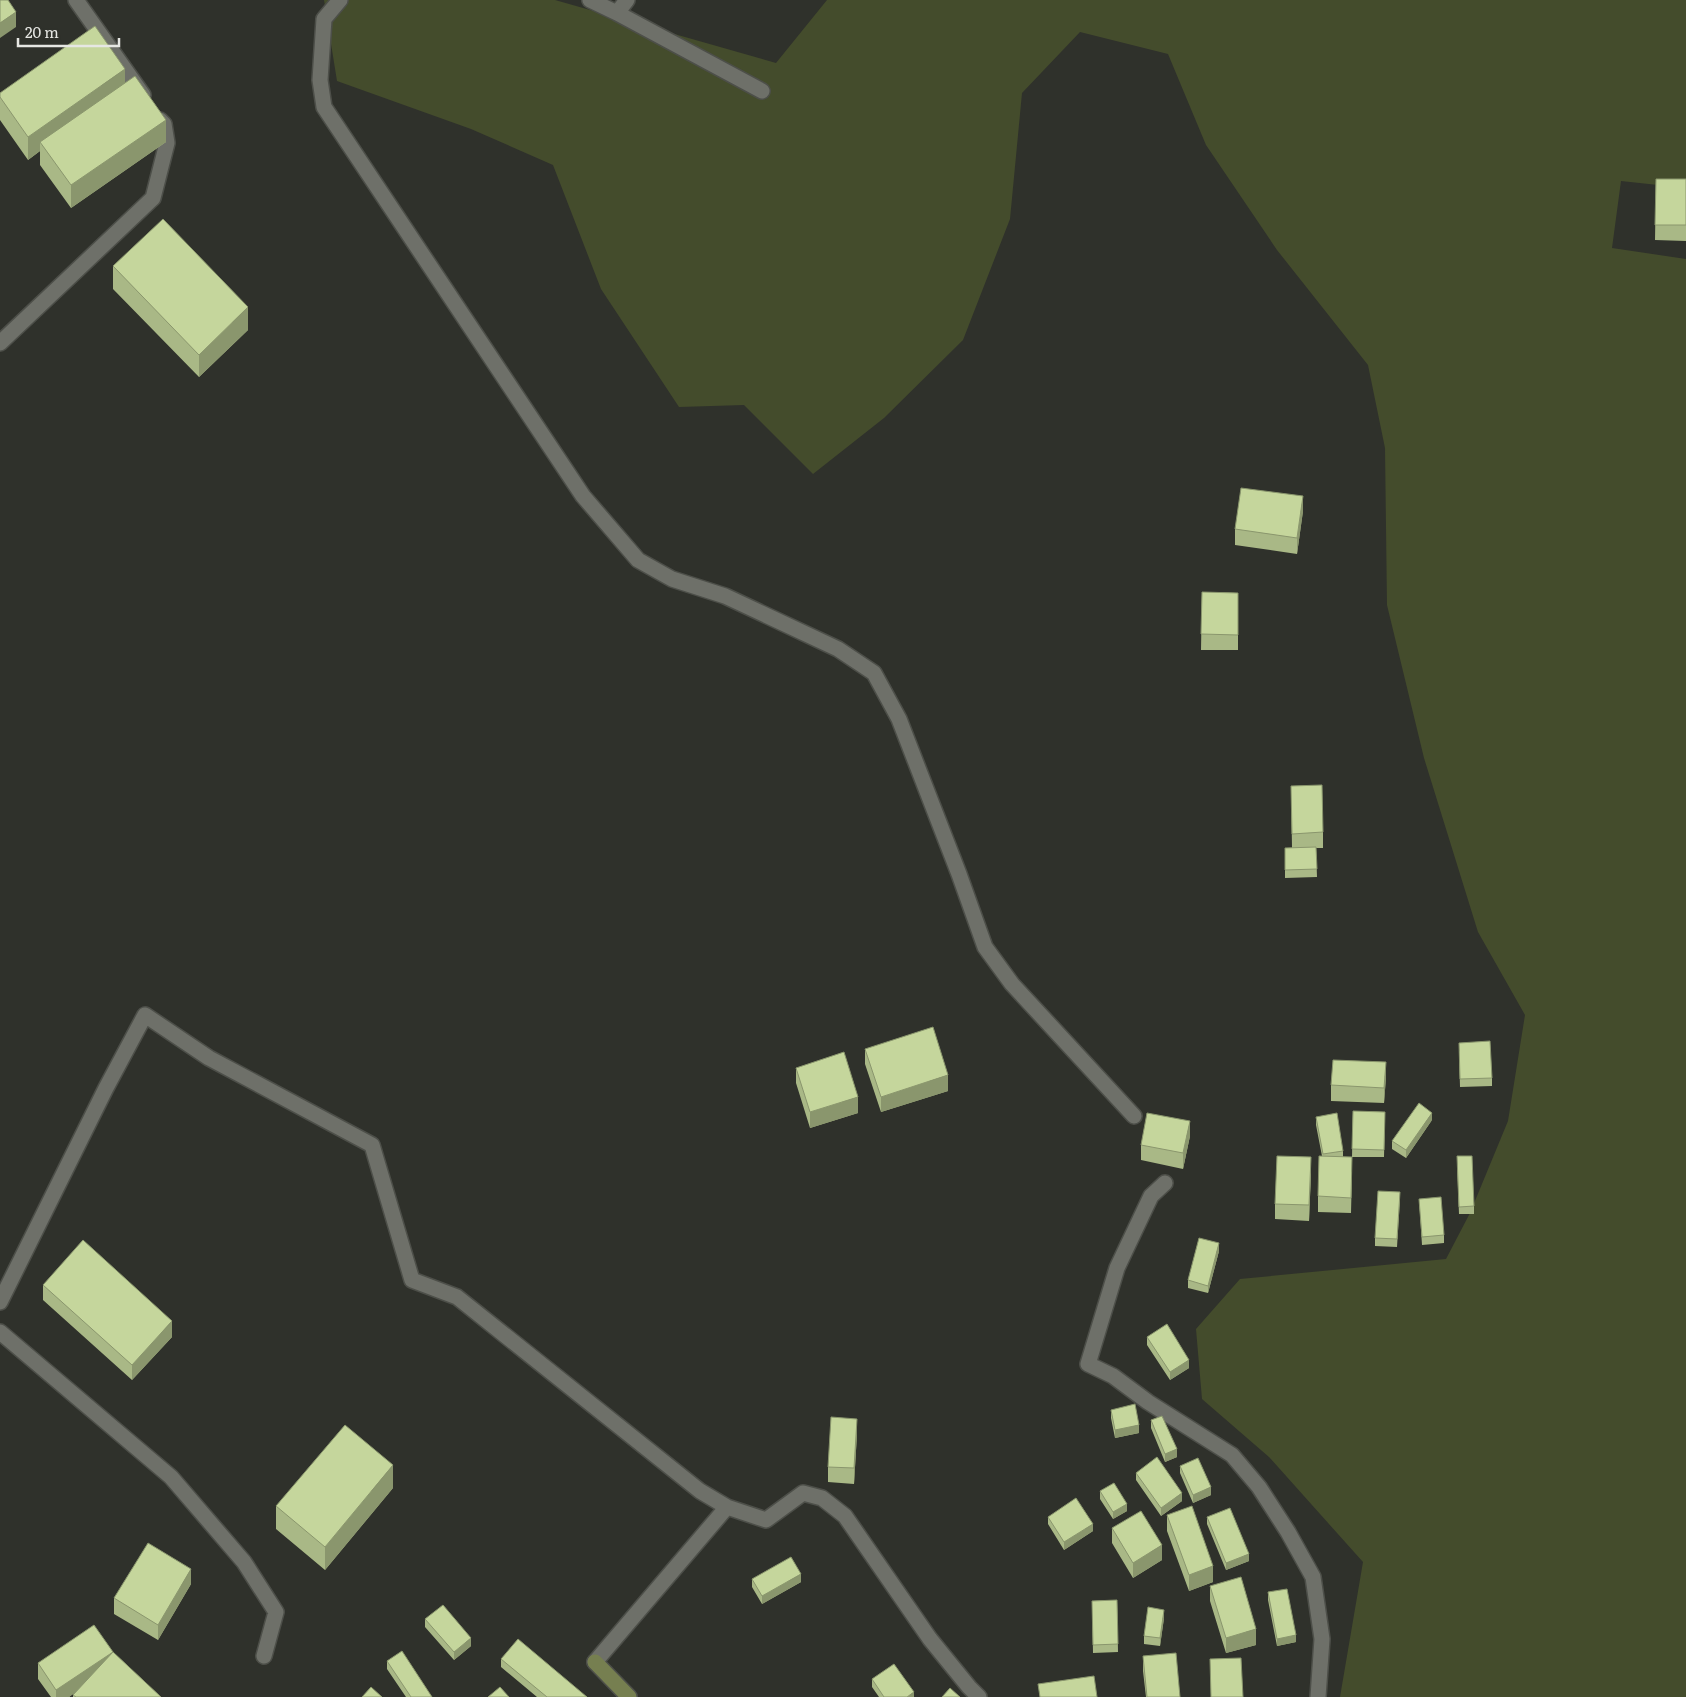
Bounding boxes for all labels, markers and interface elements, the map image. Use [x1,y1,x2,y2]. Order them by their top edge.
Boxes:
scale bar [18,15,119,47]
text: 20 m [25,20,59,43]

